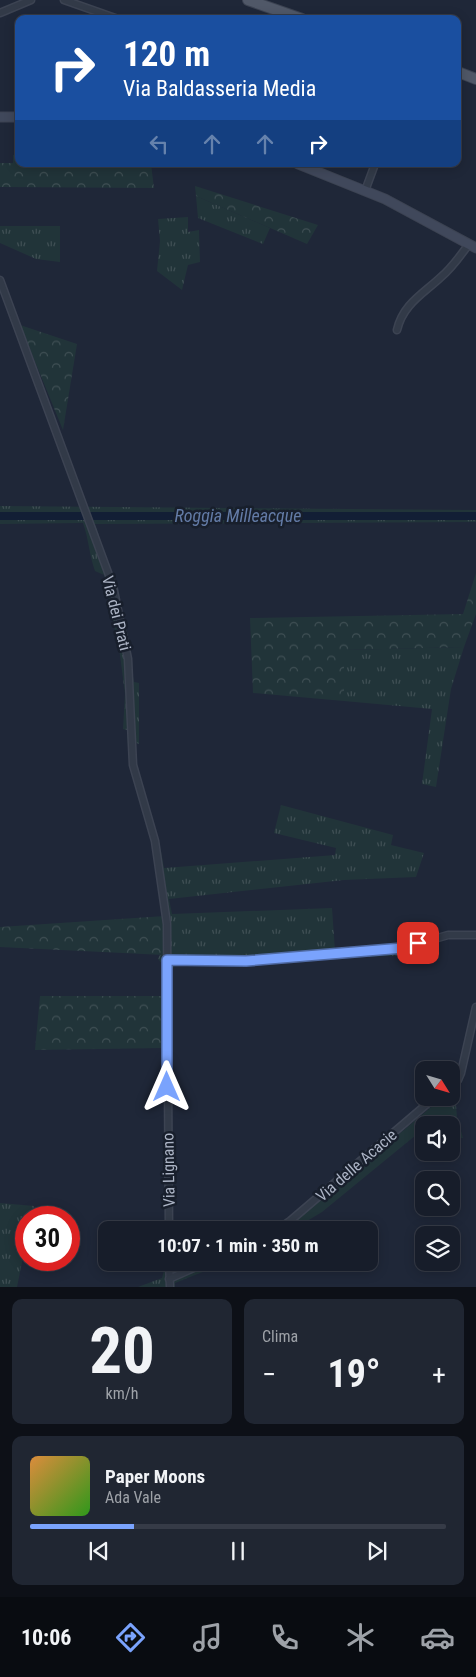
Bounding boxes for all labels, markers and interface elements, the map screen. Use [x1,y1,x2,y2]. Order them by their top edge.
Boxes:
text: 120 m [123,34,210,75]
icon: right [40,35,105,100]
text: Via Baldasseria Media [123,76,316,101]
icon: left [145,130,173,158]
icon: ahead [198,130,226,158]
icon: ahead [251,130,279,158]
icon: right [304,130,332,158]
water label: Roggia Milleacque [175,505,301,526]
street label: Via dei Prati [98,574,135,652]
pin [397,922,439,964]
icon: arrive [404,929,432,957]
position arrow [140,1060,192,1112]
north arrow [415,1061,460,1106]
map controls [415,1061,460,1271]
button: sound [415,1116,460,1161]
street label: Via delle Acacie [312,1125,401,1206]
street label: Via Lignano [158,1133,179,1207]
button: search [415,1171,460,1216]
speed limit sign: 30 [15,1206,80,1271]
button: layers [415,1226,460,1271]
text: 10:07 · 1 min · 350 m [157,1234,319,1257]
text: 20 [89,1313,155,1389]
text: Clima [262,1327,298,1346]
text: 19° [327,1352,381,1396]
text: − [262,1358,276,1391]
text: + [432,1358,446,1391]
text: km/h [106,1384,138,1403]
text: Paper Moons [105,1465,205,1488]
text: Ada Vale [105,1488,161,1507]
icon: previous [85,1537,113,1565]
icon: pause [224,1537,252,1565]
icon: next [363,1537,391,1565]
icon: directions [113,1620,148,1655]
icon: music [190,1620,225,1655]
icon: phone [267,1620,302,1655]
icon: climate [343,1620,378,1655]
icon: car [420,1620,455,1655]
text: 10:06 [21,1625,71,1650]

